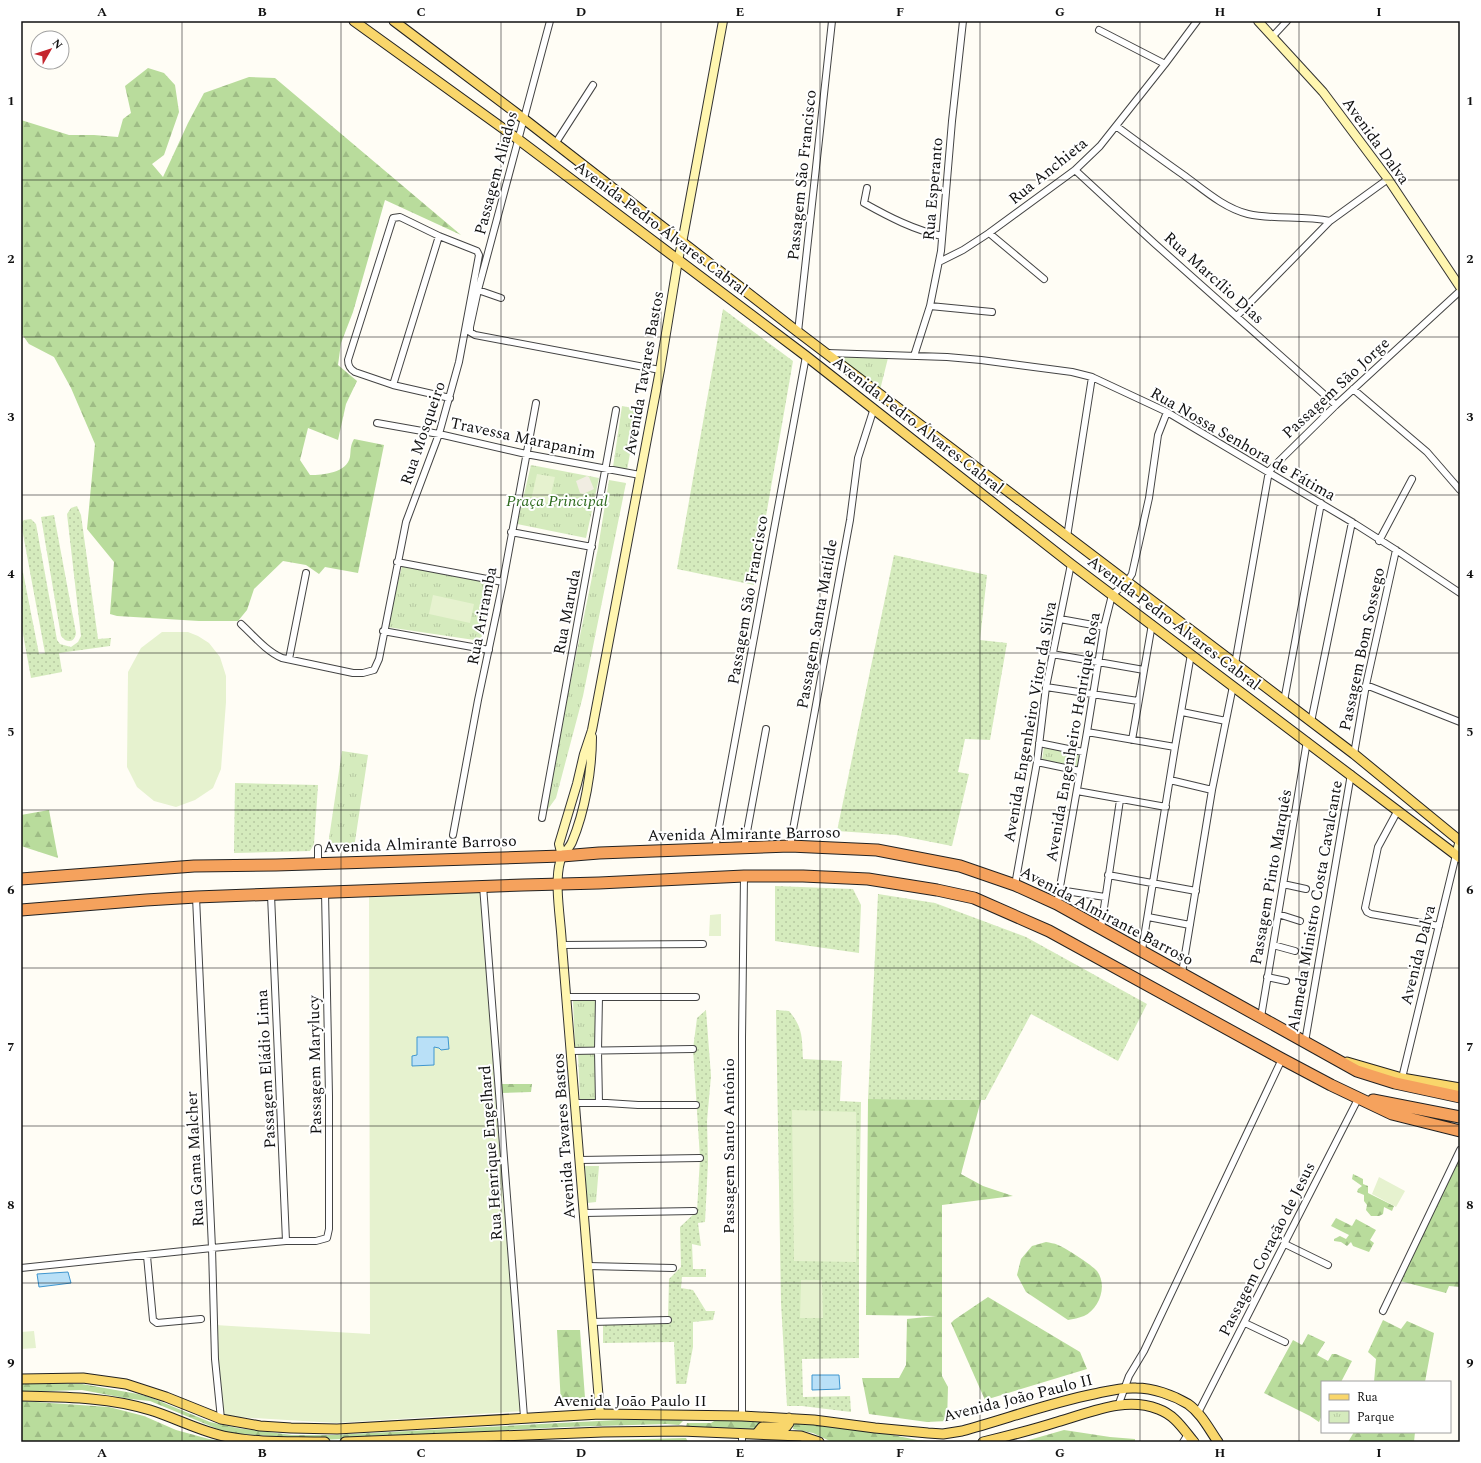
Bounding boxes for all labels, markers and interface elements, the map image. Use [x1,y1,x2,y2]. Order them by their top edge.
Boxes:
text: A [97,2,107,22]
text: B [257,2,267,22]
text: C [416,2,426,22]
text: D [576,2,586,22]
text: E [736,2,745,22]
text: F [896,2,904,22]
text: G [1055,2,1065,22]
text: H [1215,2,1226,22]
text: I [1376,2,1382,22]
north arrow [30,30,70,70]
text: N [48,35,67,53]
street label: Passagem São Francisco [781,89,823,261]
text: 1 [7,91,15,111]
text: 1 [1466,91,1474,111]
street label: Avenida Dalva [1336,93,1416,190]
street label: Passagem Aliados [468,109,524,237]
street label: Rua Anchieta [1003,131,1093,210]
street label: Rua Esperanto [917,136,949,242]
street label: Avenida Pedro Álvares Cabral [569,155,753,301]
street label: Rua Marcílio Dias [1158,226,1270,330]
text: 2 [7,249,15,269]
text: 2 [1466,249,1474,269]
street label: Avenida Tavares Bastos [618,289,670,457]
street label: Passagem São Jorge [1277,332,1395,444]
street label: Avenida Pedro Álvares Cabral [827,350,1009,500]
street label: Rua Mosqueiro [394,378,452,488]
street label: Rua Nossa Senhora de Fátima [1146,381,1340,507]
text: 3 [7,407,15,427]
text: 3 [1466,407,1474,427]
street label: Travessa Marapanim [448,411,598,465]
park label: Praça Principal [506,489,608,513]
street label: Passagem São Francisco [721,514,775,686]
street label: Passagem Santa Matilde [790,537,844,711]
street label: Avenida Pedro Álvares Cabral [1082,550,1266,696]
text: 4 [7,564,15,584]
text: 4 [1466,564,1474,584]
street label: Rua Ariramba [461,565,503,667]
street label: Passagem Bom Sossego [1333,565,1391,733]
street label: Rua Maruda [547,567,587,657]
street label: Avenida Engenheiro Vitor da Silva [997,600,1063,844]
street label: Avenida Engenheiro Henrique Rosa [1039,610,1107,864]
text: 5 [7,722,15,742]
text: 5 [1466,722,1474,742]
street label: Alameda Ministro Costa Cavalcante [1281,778,1349,1034]
street label: Passagem Pinto Marquês [1244,787,1298,967]
street label: Avenida Almirante Barroso [647,820,841,848]
street label: Avenida Almirante Barroso [323,829,517,859]
street label: Avenida Almirante Barroso [1016,860,1198,972]
text: 6 [7,880,15,900]
text: 6 [1466,880,1474,900]
street label: Avenida Dalva [1394,902,1442,1007]
street label: Passagem Eládio Lima [250,989,282,1149]
street label: Passagem Marylucy [302,994,328,1135]
text: 7 [7,1037,15,1057]
text: 7 [1466,1037,1474,1057]
street label: Avenida Tavares Bastos [546,1052,582,1220]
street label: Passagem Santo Antônio [717,1058,741,1234]
street label: Rua Henrique Engelhard [473,1065,509,1241]
street label: Rua Gama Malcher [179,1091,211,1227]
street label: Passagem Coração de Jesus [1212,1158,1322,1340]
text: 8 [7,1195,15,1215]
text: 8 [1466,1195,1474,1215]
text: 9 [7,1353,15,1373]
text: 9 [1466,1353,1474,1373]
street label: Avenida João Paulo II [941,1368,1095,1428]
legend [1321,1381,1451,1433]
text: Rua [1357,1388,1378,1407]
street label: Avenida João Paulo II [553,1389,707,1413]
text: Parque [1357,1408,1394,1427]
text: A [97,1443,107,1463]
text: B [257,1443,267,1463]
text: C [416,1443,426,1463]
text: D [576,1443,586,1463]
text: E [736,1443,745,1463]
text: F [896,1443,904,1463]
text: G [1055,1443,1065,1463]
text: H [1215,1443,1226,1463]
text: I [1376,1443,1382,1463]

